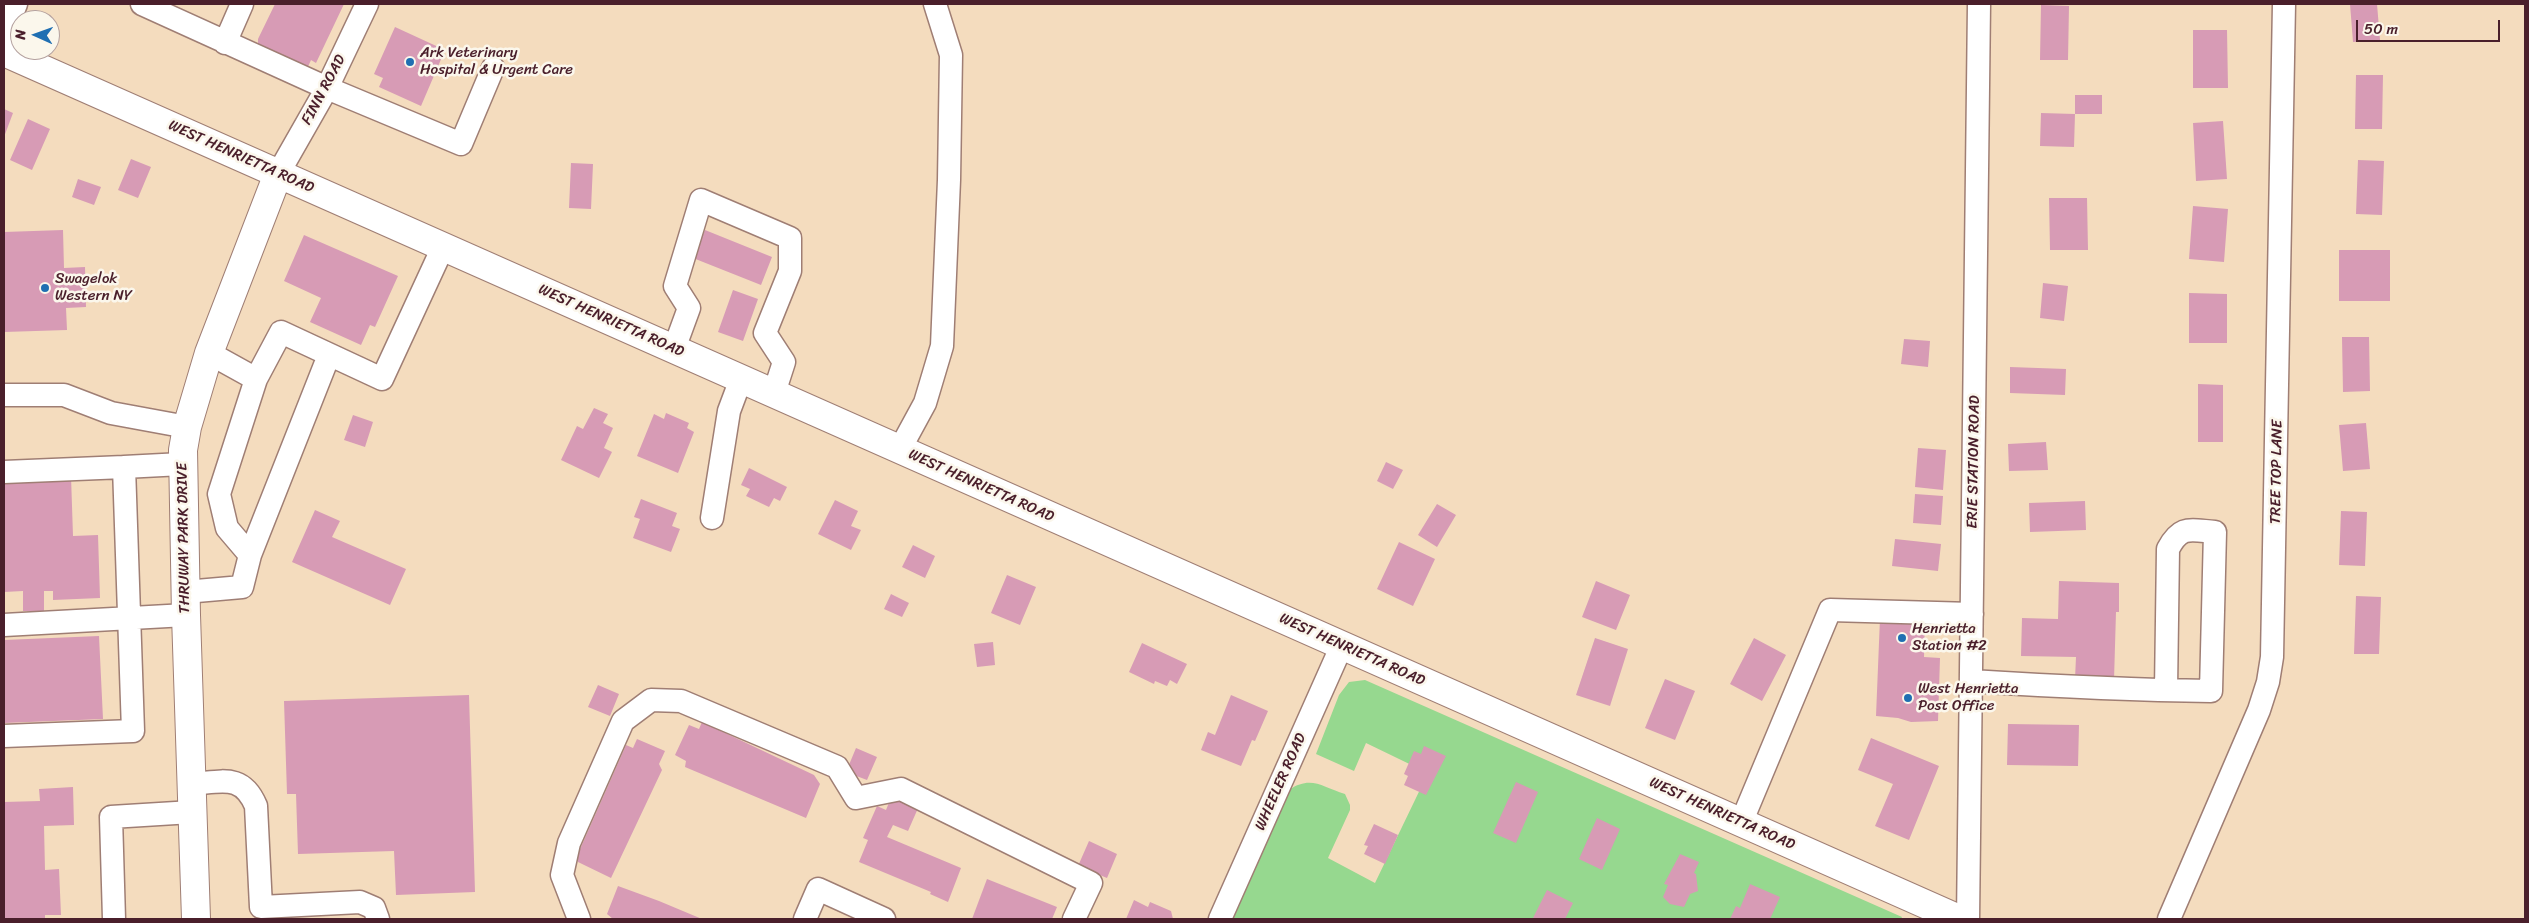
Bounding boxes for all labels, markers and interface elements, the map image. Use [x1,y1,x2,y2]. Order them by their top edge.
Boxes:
north arrow [10,10,60,60]
scale bar [2359,10,2503,42]
text: 50 m [2364,16,2398,42]
text: N [8,29,33,40]
place label: Ark Veterinary Hospital & Urgent Care [420,44,573,79]
street label: FINN ROAD [298,52,350,128]
marker: Ark Veterinary Hospital & Urgent Care [404,56,416,68]
street label: WEST HENRIETTA ROAD [165,117,317,197]
place label: Swagelok Western NY [55,270,132,305]
street label: WEST HENRIETTA ROAD [535,281,687,361]
marker: Swagelok Western NY [39,282,51,294]
street label: ERIE STATION ROAD [1964,395,1984,529]
street label: TREE TOP LANE [2267,420,2287,524]
street label: WEST HENRIETTA ROAD [905,446,1057,526]
street label: THRUWAY PARK DRIVE [174,462,194,614]
street label: WEST HENRIETTA ROAD [1276,610,1428,690]
place label: Henrietta Station #2 [1912,620,1987,655]
marker: Henrietta Station #2 [1896,632,1908,644]
place label: West Henrietta Post Office [1918,680,2018,715]
marker: West Henrietta Post Office [1902,692,1914,704]
street label: WHEELER ROAD [1251,731,1311,833]
street label: WEST HENRIETTA ROAD [1646,774,1798,854]

